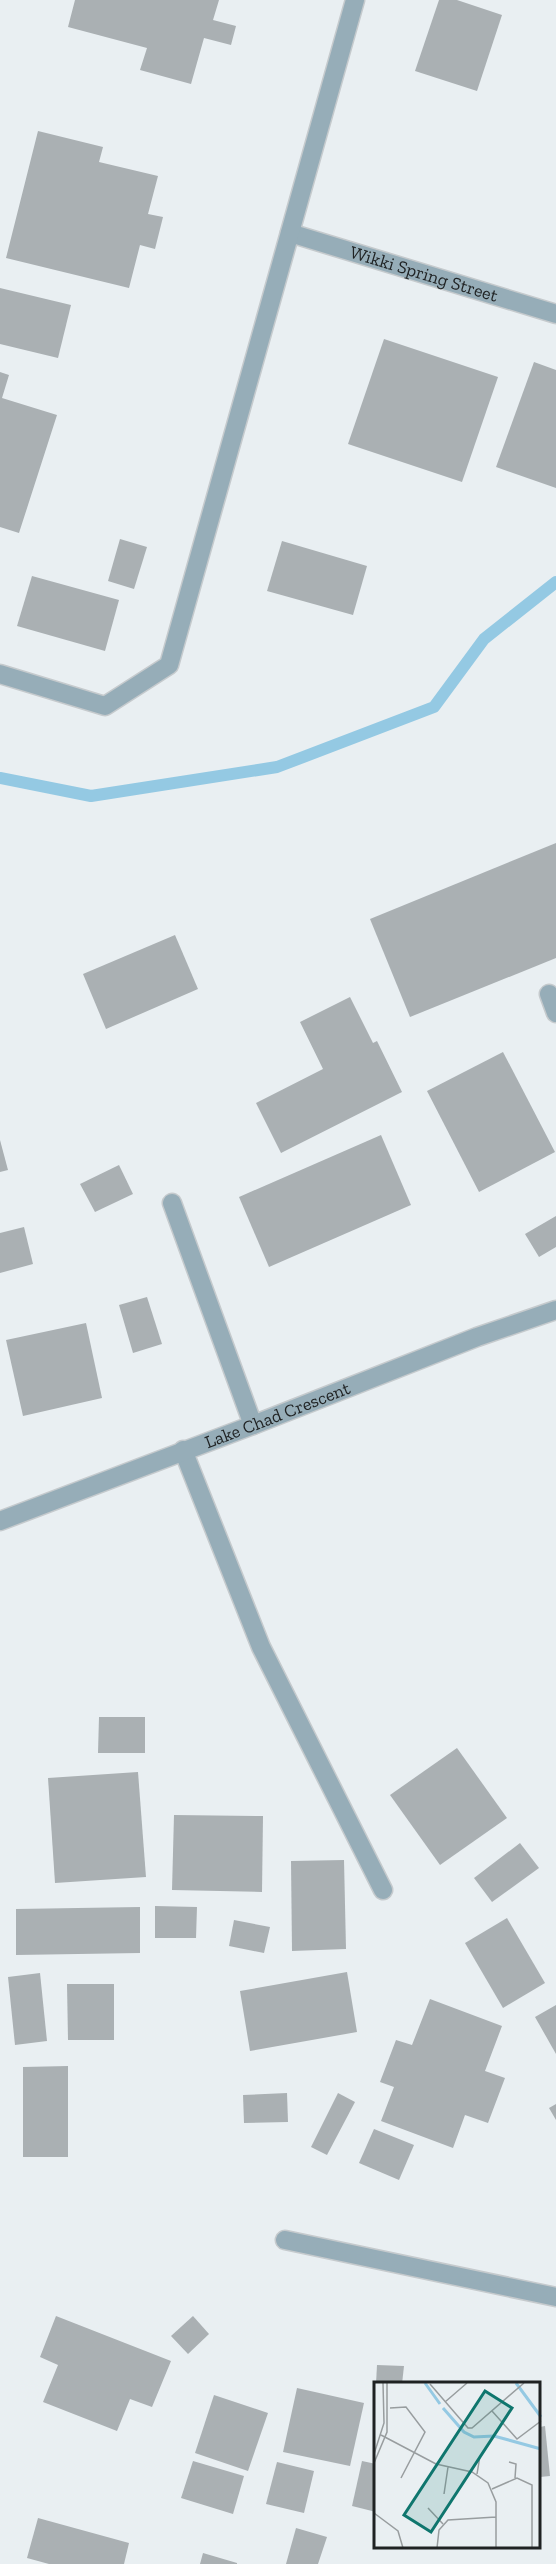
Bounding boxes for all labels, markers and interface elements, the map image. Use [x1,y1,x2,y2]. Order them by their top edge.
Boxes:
street label: Wikki Spring Street [347,241,501,307]
street label: Lake Chad Crescent [202,1377,354,1453]
inset map [374,2382,541,2549]

